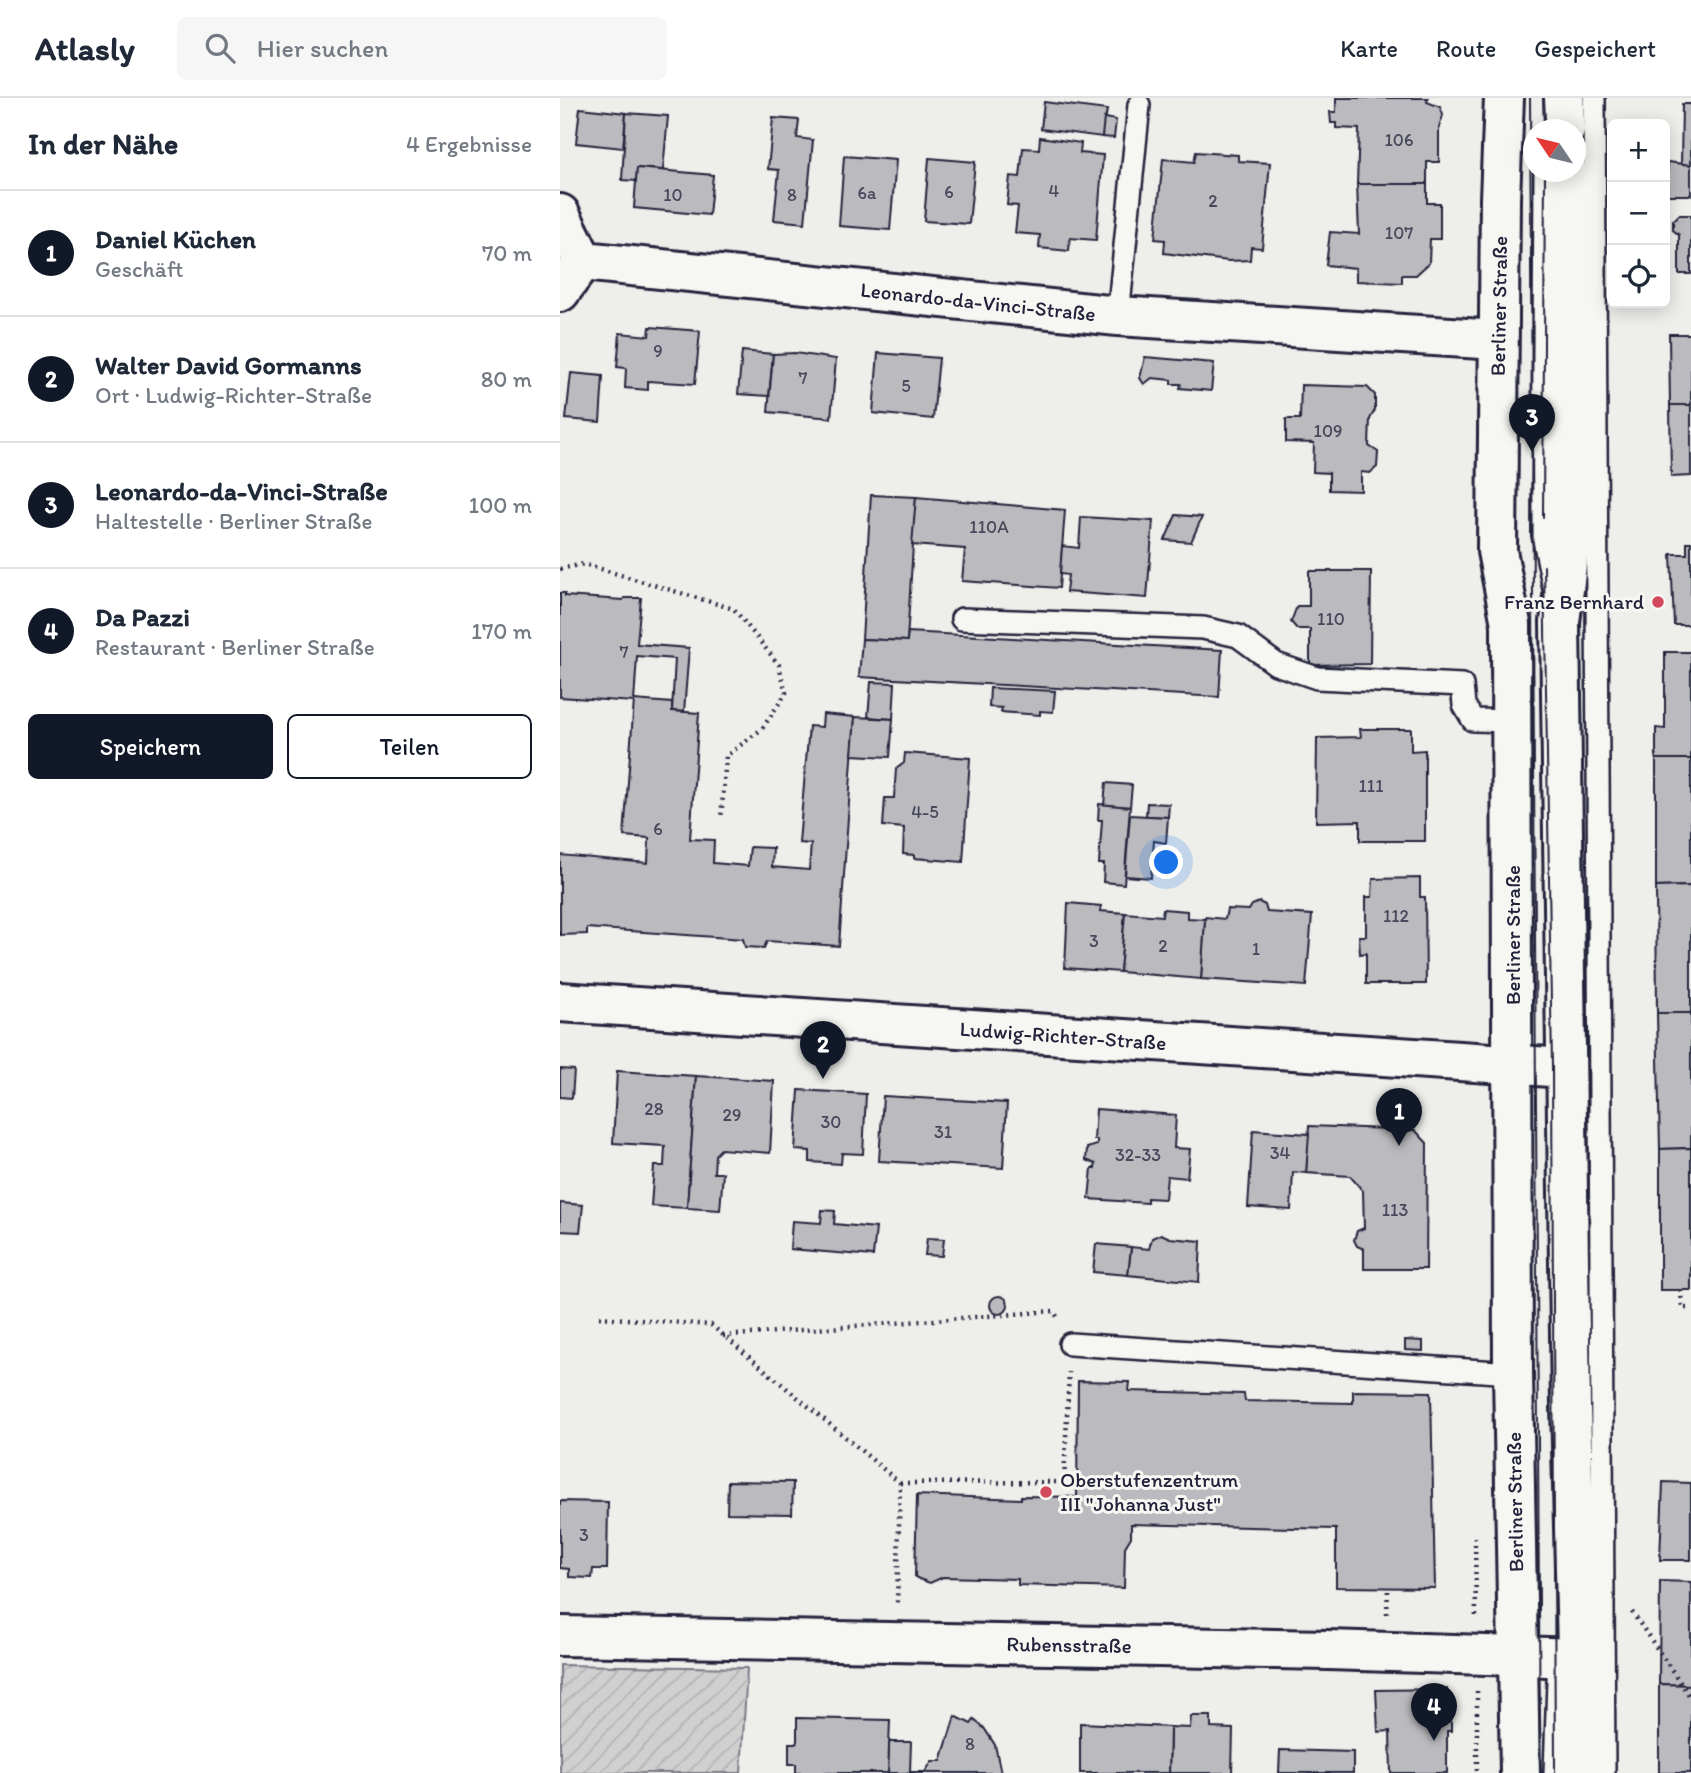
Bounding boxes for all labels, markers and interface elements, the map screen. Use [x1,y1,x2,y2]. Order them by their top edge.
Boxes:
search box [177,17,667,80]
text: Atlasly [35,29,135,68]
icon: search [201,29,239,67]
text: Hier suchen [257,32,388,64]
text: Karte [1340,34,1398,63]
text: Route [1436,34,1496,63]
text: Gespeichert [1534,34,1656,63]
north arrow [1523,119,1586,182]
map controls [1607,119,1670,308]
button: + [1607,119,1670,182]
text: In der Nähe [28,125,178,162]
house number: 106 [1385,129,1413,151]
text: 4 Ergebnisse [406,130,532,158]
house number: 4 [1049,180,1060,202]
house number: 6 [944,181,954,203]
house number: 6a [858,182,877,204]
button: − [1607,182,1670,245]
house number: 10 [663,184,683,206]
house number: 8 [787,184,797,206]
house number: 2 [1208,190,1218,212]
house number: 107 [1385,222,1413,244]
text: Daniel Küchen [95,223,256,255]
street label: Berliner Straße [1485,236,1512,376]
text: 1 [46,239,56,267]
text: 70 m [482,239,532,267]
button: locate [1607,245,1670,308]
text: Geschäft [95,255,184,283]
street label: Leonardo-da-Vinci-Straße [859,277,1097,326]
house number: 9 [653,340,663,362]
text: Walter David Gormanns [95,349,362,381]
text: 2 [45,365,57,393]
text: 80 m [481,365,532,393]
house number: 7 [799,367,808,389]
house number: 5 [901,375,911,397]
text: Ort · Ludwig-Richter-Straße [95,381,372,409]
pin: 3 [1509,394,1555,452]
house number: 109 [1314,420,1342,442]
text: Leonardo-da-Vinci-Straße [95,475,388,507]
text: 3 [45,491,57,519]
text: 100 m [468,491,532,519]
text: Haltestelle · Berliner Straße [95,507,372,535]
house number: 110A [969,516,1009,538]
place label: Franz Bernhard [1504,589,1644,614]
marker: Franz Bernhard [1650,594,1666,610]
text: Da Pazzi [95,601,190,633]
house number: 110 [1317,608,1345,630]
text: 4 [44,617,58,645]
text: 170 m [471,617,532,645]
text: Restaurant · Berliner Straße [95,633,375,661]
house number: 7 [620,641,629,663]
button: Speichern [28,714,273,779]
button: Teilen [287,714,532,779]
house number: 111 [1358,775,1384,797]
house number: 4-5 [911,801,939,823]
house number: 6 [653,818,663,840]
your location [1149,845,1183,879]
street label: Berliner Straße [1500,865,1525,1005]
house number: 112 [1383,905,1410,927]
house number: 3 [1089,930,1099,952]
house number: 2 [1158,935,1168,957]
house number: 1 [1252,938,1260,960]
street label: Ludwig-Richter-Straße [959,1016,1167,1055]
pin: 2 [800,1021,846,1079]
pin: 1 [1376,1088,1422,1146]
house number: 28 [644,1098,664,1120]
house number: 29 [723,1104,741,1126]
house number: 30 [821,1111,841,1133]
house number: 31 [934,1121,952,1143]
house number: 34 [1270,1142,1290,1164]
house number: 32-33 [1115,1144,1161,1166]
house number: 113 [1382,1199,1408,1221]
street label: Berliner Straße [1501,1432,1528,1572]
place label: Oberstufenzentrum III "Johanna Just" [1060,1467,1238,1516]
marker: Oberstufenzentrum III "Johanna Just" [1038,1484,1054,1500]
house number: 3 [579,1524,589,1546]
street label: Rubensstraße [1006,1631,1132,1658]
pin: 4 [1411,1683,1457,1741]
house number: 8 [965,1733,975,1755]

